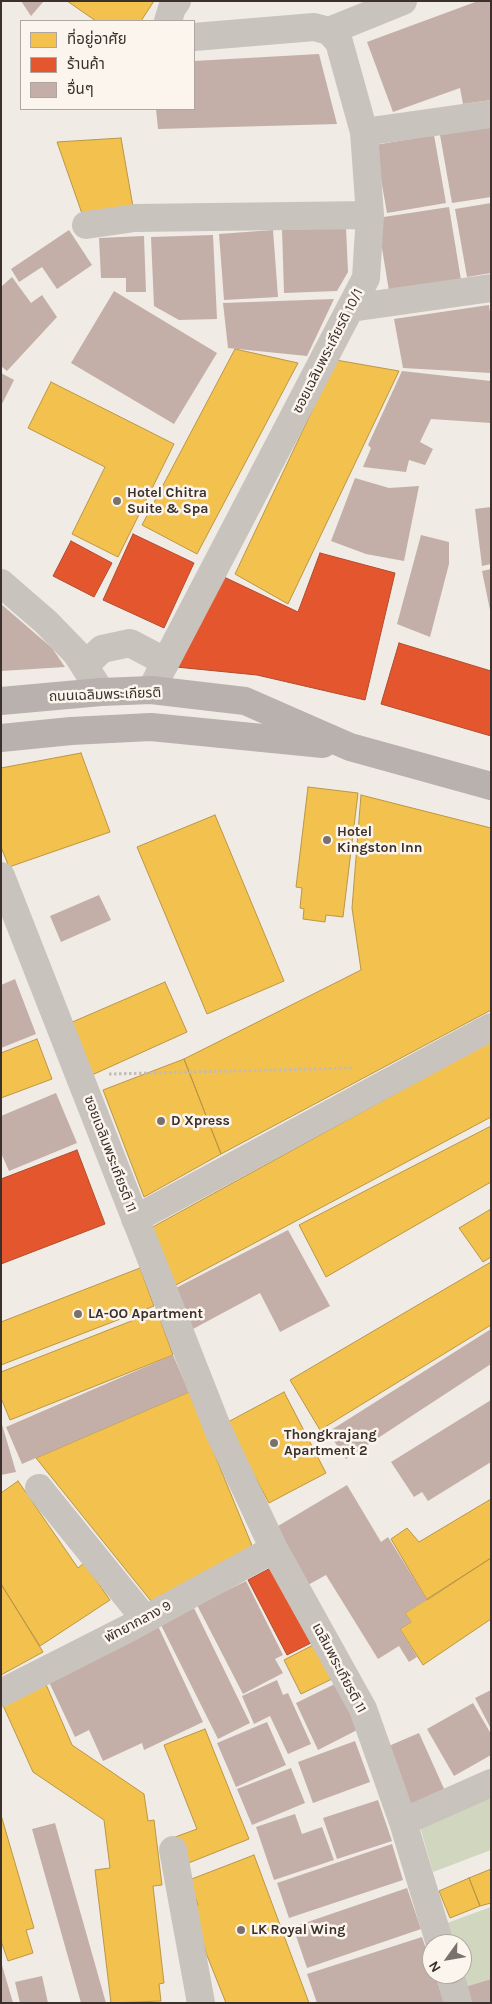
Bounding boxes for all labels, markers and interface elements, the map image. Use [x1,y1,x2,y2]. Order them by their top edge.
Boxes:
legend [20,20,195,110]
text: ที่อยู่อาศัย [67,30,127,48]
text: ร้านค้า [67,55,105,73]
text: อื่นๆ [67,80,94,98]
street label: ซอยเฉลิมพระเกียรติ 10/1 [289,286,367,416]
place label: Hotel Chitra Suite & Spa [127,485,208,518]
marker: Hotel Chitra Suite & Spa [111,495,123,507]
street label: ถนนเฉลิมพระเกียรติ [48,685,162,705]
place label: Hotel Kingston Inn [337,824,422,856]
marker: Hotel Kingston Inn [321,834,333,846]
street label: ซอยเฉลิมพระเกียรติ 11 [80,1093,140,1215]
place label: D Xpress [171,1113,230,1129]
marker: D Xpress [155,1115,167,1127]
place label: LA-OO Apartment [88,1306,203,1322]
marker: LA-OO Apartment [72,1308,84,1320]
place label: Thongkrajang Apartment 2 [284,1427,377,1460]
marker: Thongkrajang Apartment 2 [268,1437,280,1449]
street label: พัทยากลาง 9 [102,1597,174,1647]
street label: เฉลิมพระเกียรติ 11 [308,1620,370,1716]
place label: LK Royal Wing [251,1922,345,1938]
marker: LK Royal Wing [235,1924,247,1936]
north arrow [422,1934,472,1984]
text: N [425,1958,445,1975]

